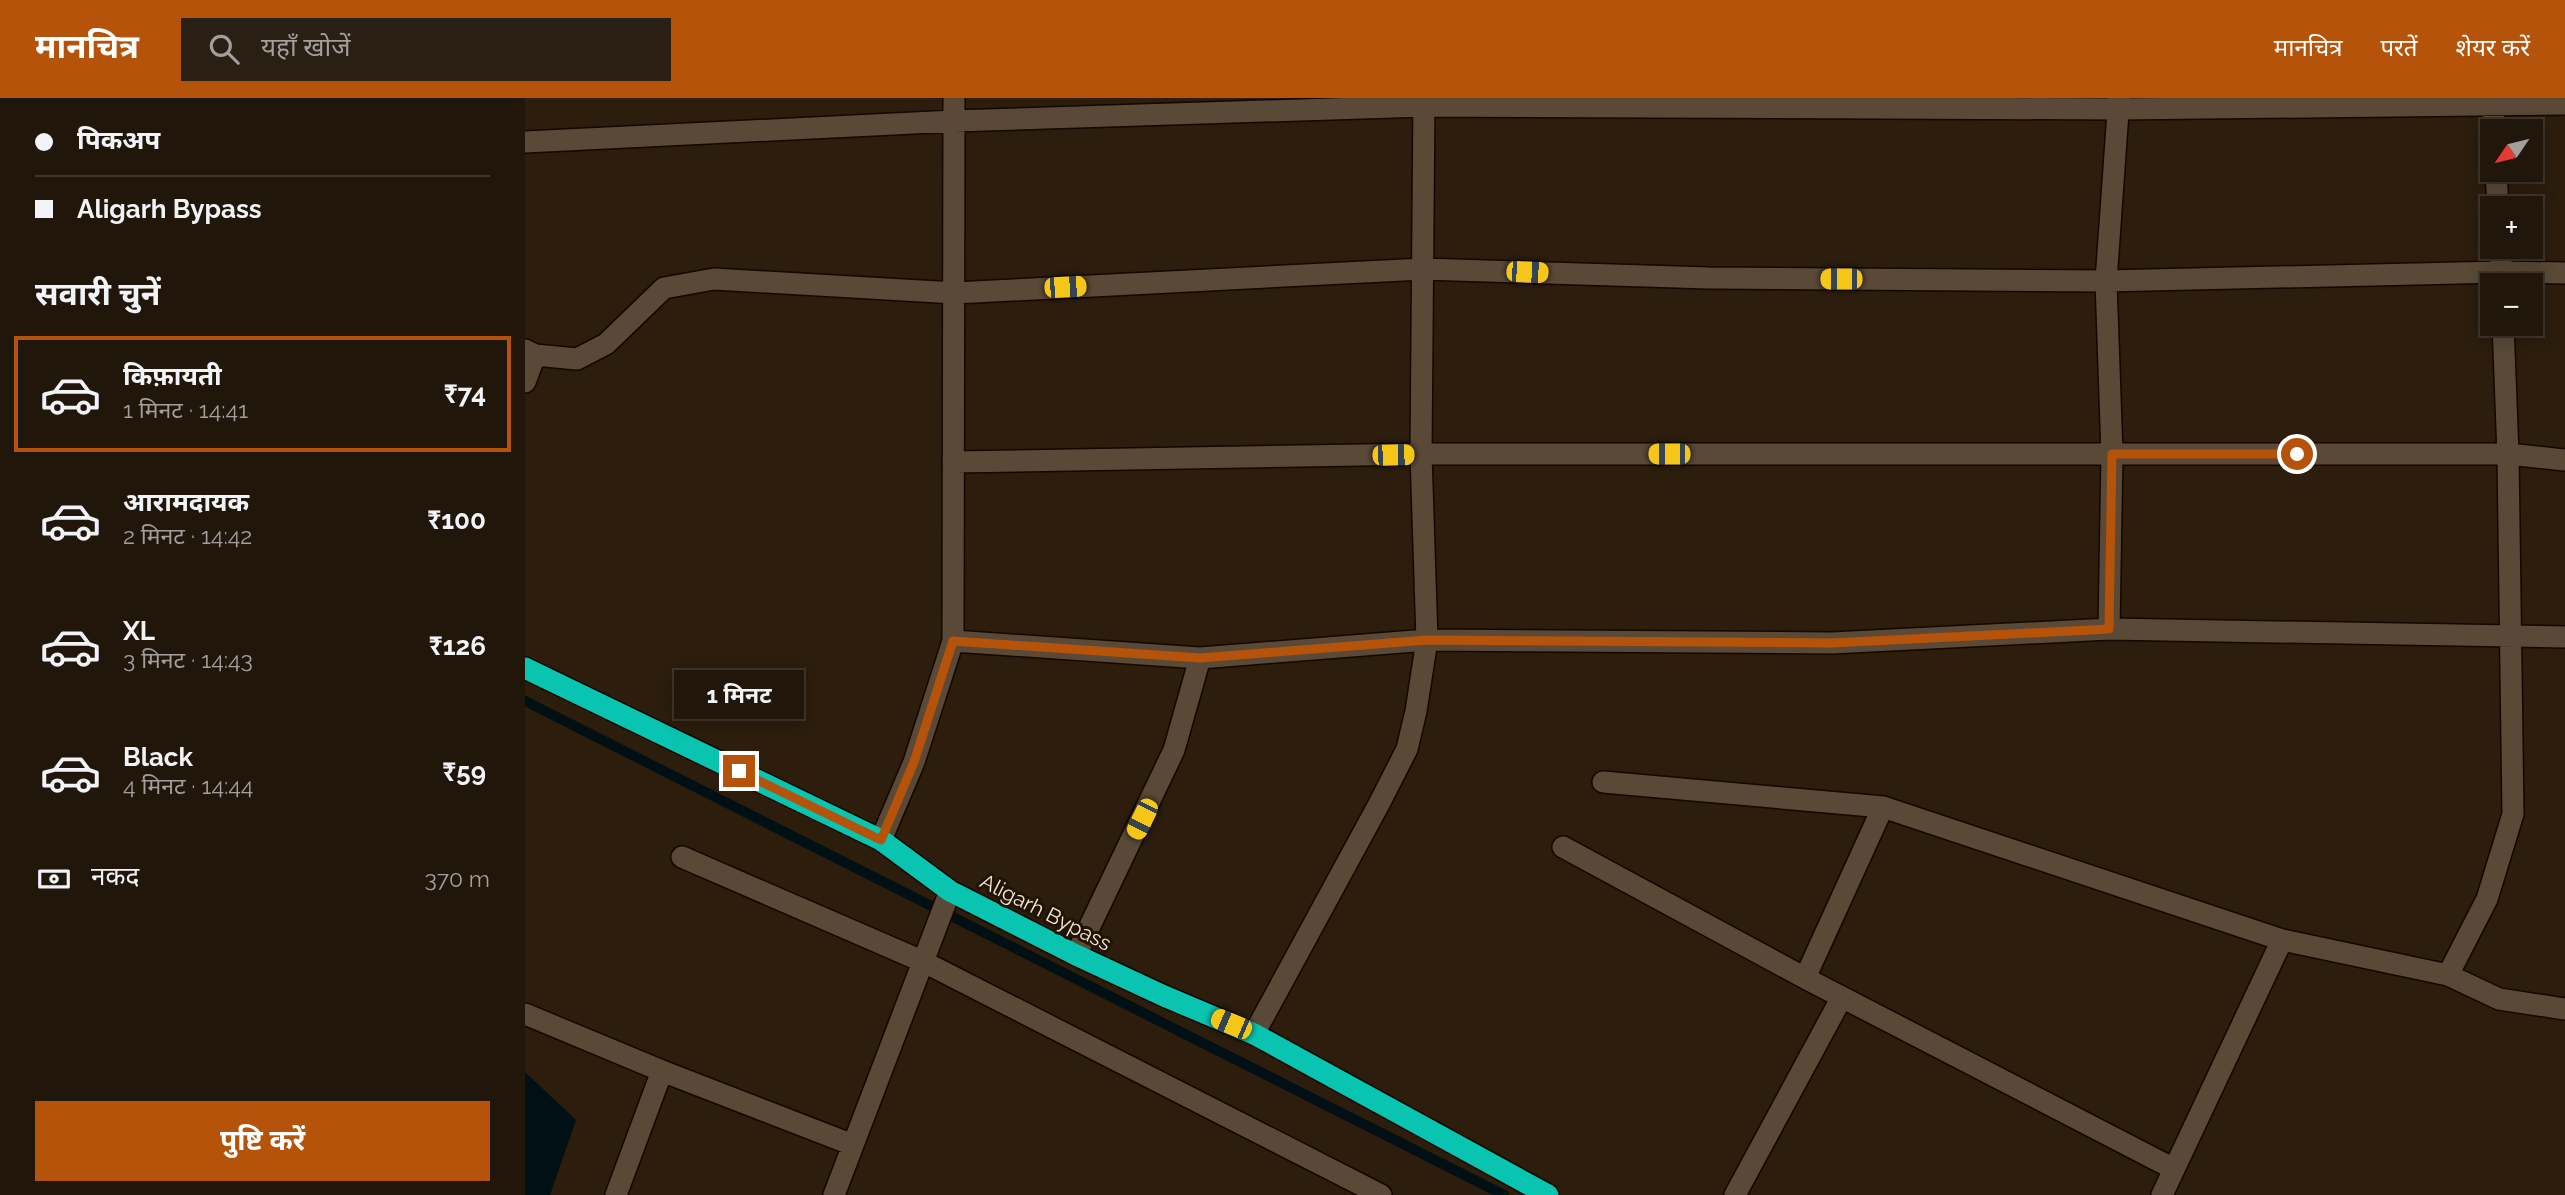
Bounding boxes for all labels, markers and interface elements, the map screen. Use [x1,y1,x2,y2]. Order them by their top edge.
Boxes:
search box [181,18,671,81]
text: मानचित्र [35,27,139,66]
icon: search [205,30,243,68]
text: यहाँ खोजें [261,32,351,62]
text: मानचित्र [2274,33,2342,62]
text: परतें [2380,33,2418,62]
text: शेयर करें [2456,33,2530,62]
north arrow [2480,119,2543,182]
map controls [2480,119,2543,336]
text: पिकअप [77,125,160,155]
text: Aligarh Bypass [77,194,262,224]
button: + [2480,196,2543,259]
car [1506,261,1549,283]
car [1821,269,1863,290]
button: − [2480,273,2543,336]
text: सवारी चुनें [35,275,160,312]
car [1044,275,1087,299]
text: किफ़ायती [123,361,222,391]
icon: car [39,363,102,426]
text: ₹74 [444,379,486,409]
text: 1 मिनट · 14:41 [123,396,248,423]
route start [2281,438,2313,470]
car [1372,444,1415,466]
car [1649,444,1691,465]
text: आरामदायक [123,487,249,517]
icon: car [39,489,102,552]
text: ₹100 [427,505,486,535]
text: 2 मिनट · 14:42 [123,522,252,549]
icon: car [39,615,102,678]
text: XL [123,616,155,646]
text: ₹126 [429,631,486,661]
text: 3 मिनट · 14:43 [123,646,253,673]
callout: 1 मिनट [674,670,804,718]
text: 1 मिनट [706,681,772,708]
icon: car [39,741,102,804]
text: Black [123,742,193,772]
route end [723,755,755,787]
text: ₹59 [442,757,486,787]
text: 4 मिनट · 14:44 [123,772,253,799]
car [1124,796,1161,842]
icon: cash [35,860,73,898]
text: नकद [91,861,139,891]
text: 370 m [425,865,490,892]
street label: Aligarh Bypass [976,868,1116,956]
car [1208,1006,1255,1042]
button: पुष्टि करें [35,1101,490,1181]

